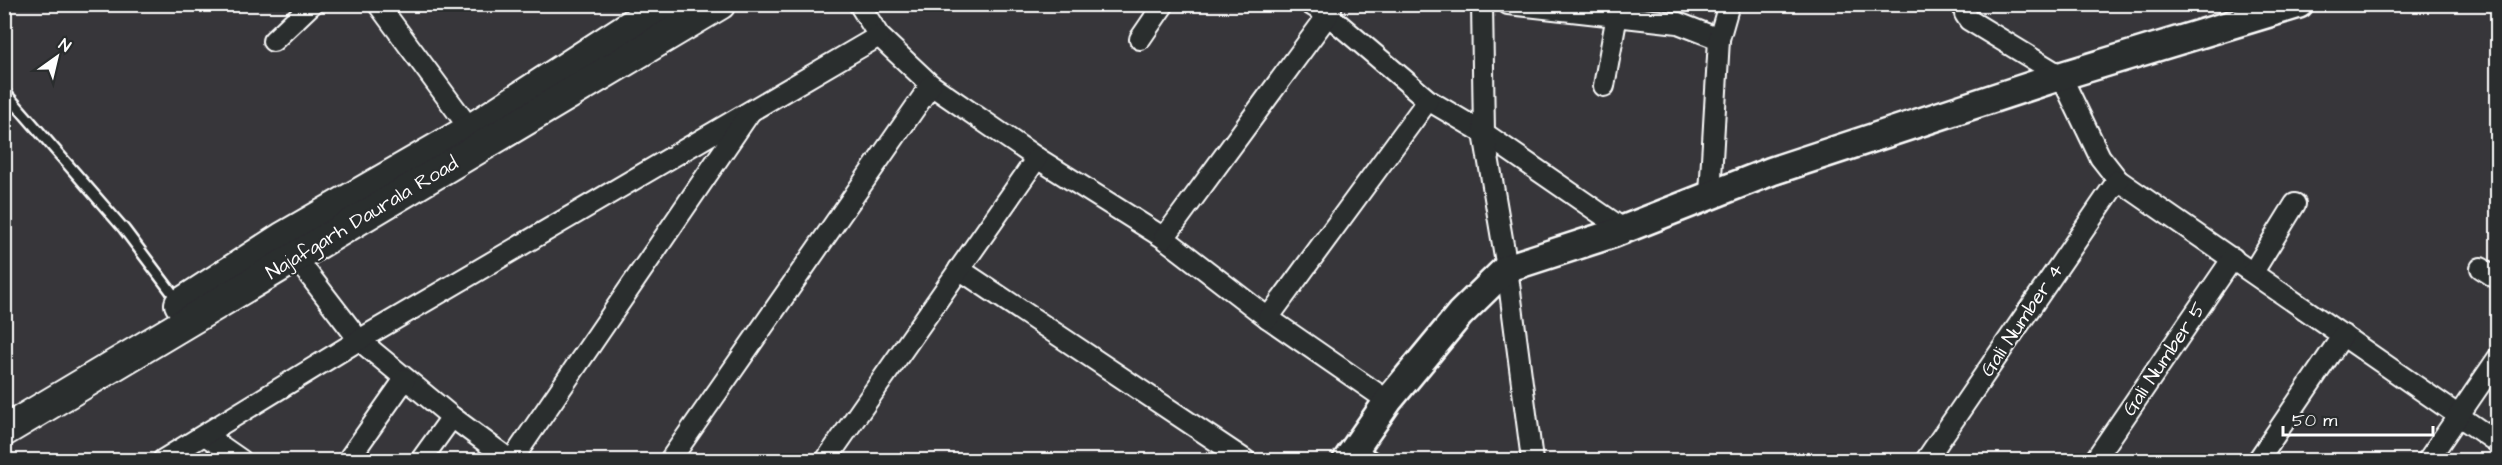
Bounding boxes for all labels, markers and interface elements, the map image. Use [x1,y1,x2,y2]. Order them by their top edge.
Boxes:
north arrow [27,27,87,87]
text: N [55,33,75,57]
street label: Najafgarh Daurala Road [261,149,464,287]
street label: Gali Number 4 [1974,257,2070,382]
street label: Gali Number 5 [2116,297,2212,421]
scale bar [2283,399,2433,437]
text: 50 m [2292,408,2337,433]

